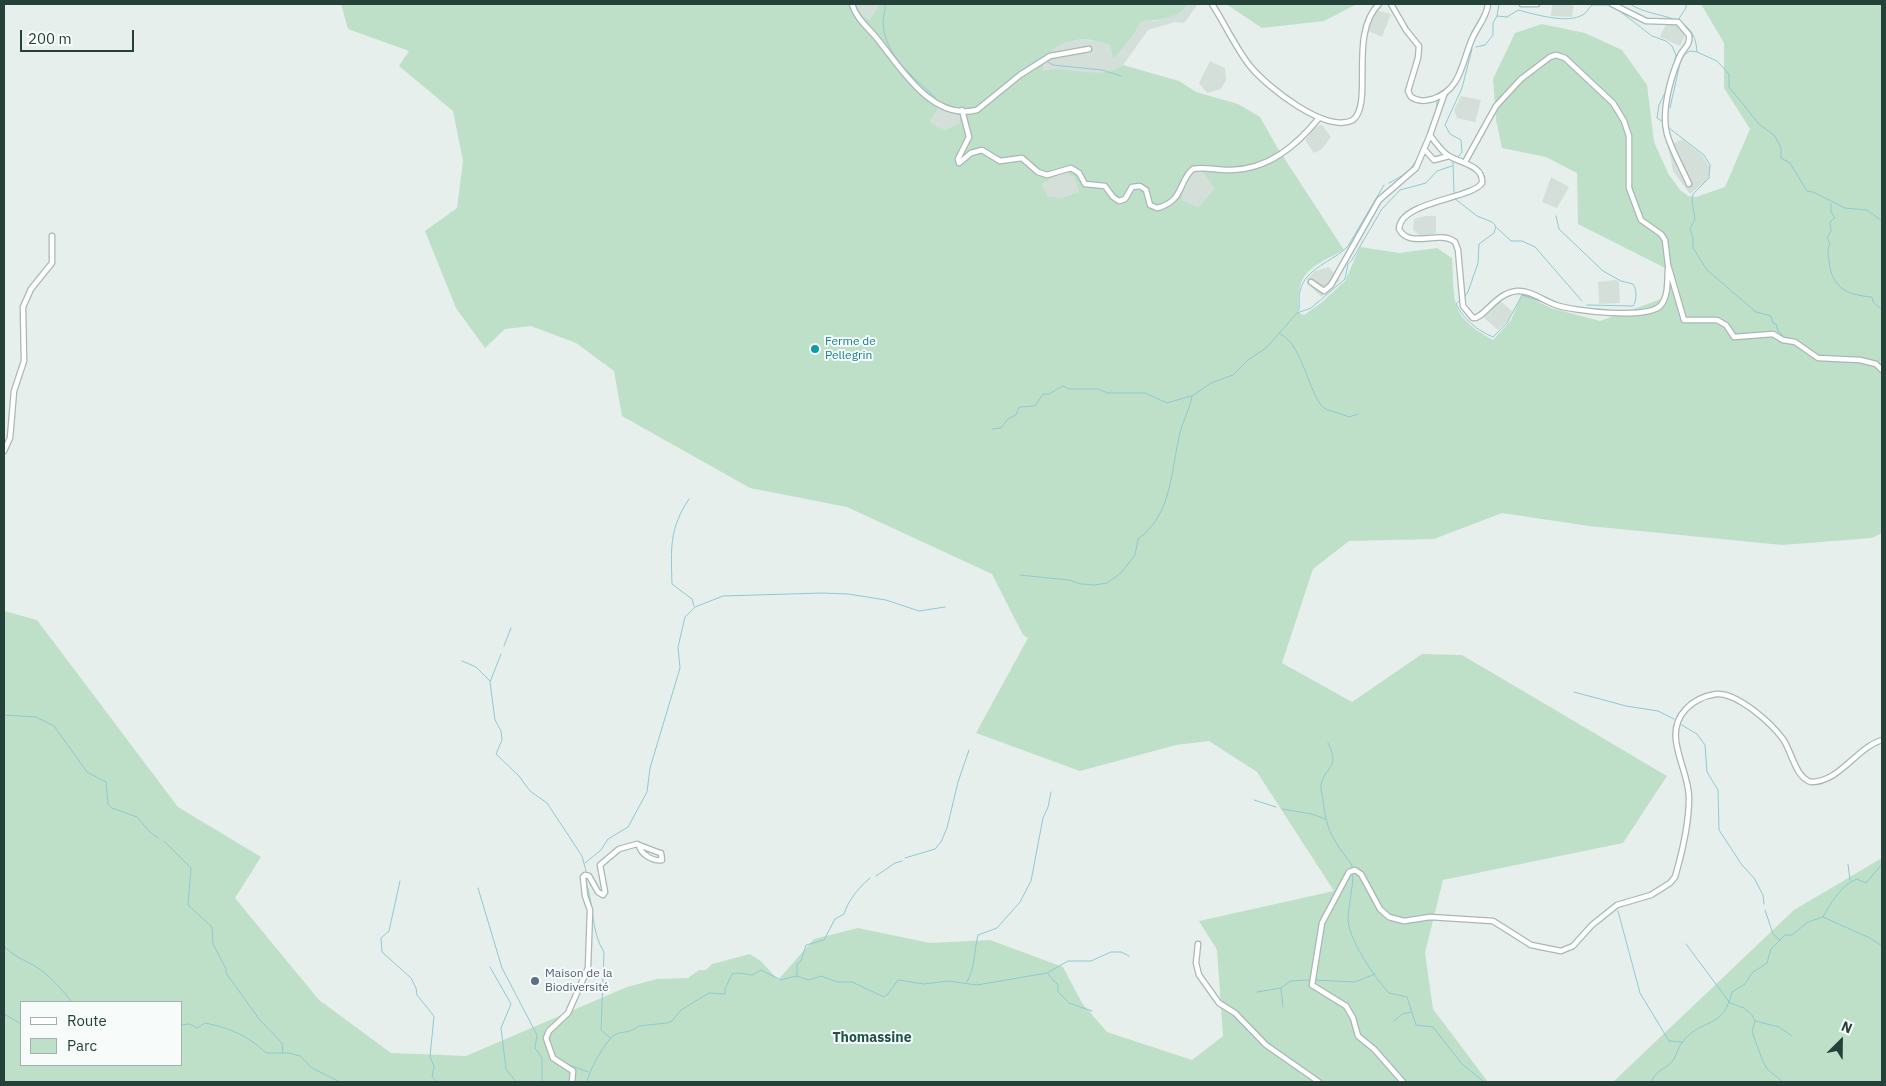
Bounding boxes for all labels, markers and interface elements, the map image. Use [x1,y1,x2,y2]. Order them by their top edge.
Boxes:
scale bar [22,20,136,52]
text: 200 m [28,29,72,48]
place label: Ferme de Pellegrin [825,335,876,363]
marker: Ferme de Pellegrin [809,343,821,355]
place label: Maison de la Biodiversité [545,967,612,995]
marker: Maison de la Biodiversité [529,975,541,987]
legend [20,1001,182,1066]
text: Route [67,1011,107,1030]
north arrow [1816,1016,1866,1066]
text: N [1839,1017,1855,1037]
district label: Thomassine [832,1030,912,1046]
text: Parc [67,1036,97,1055]

